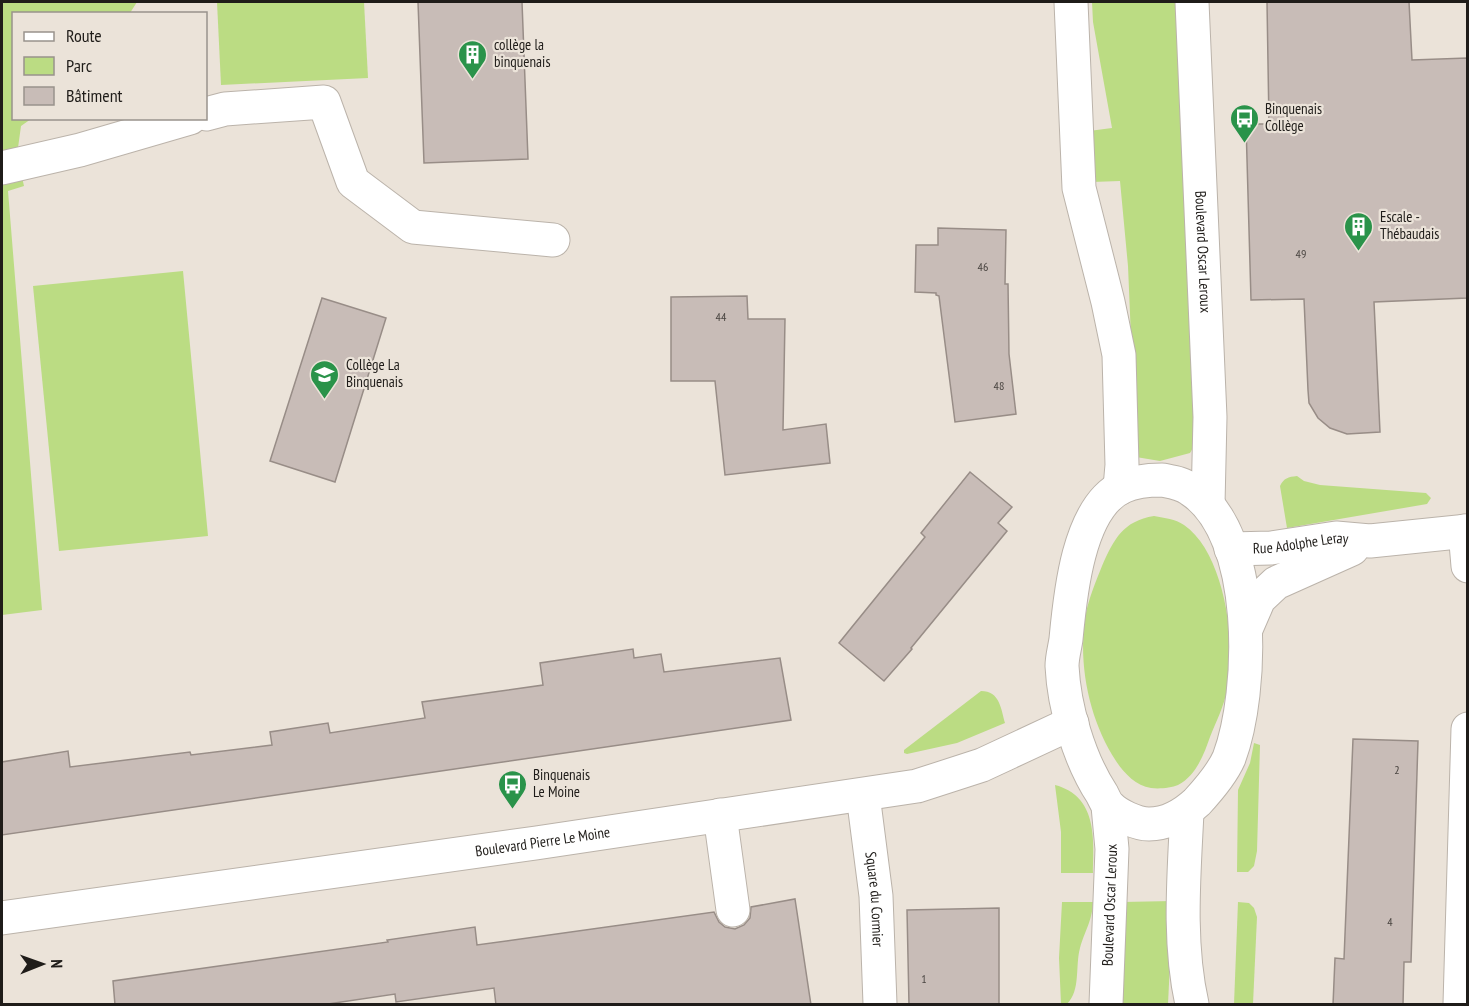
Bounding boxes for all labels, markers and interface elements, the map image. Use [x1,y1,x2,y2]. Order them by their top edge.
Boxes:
legend [12,12,207,120]
text: Route [66,24,102,47]
place label: collège la binquenais [494,35,550,71]
building icon: collège la binquenais [457,38,489,80]
text: Parc [66,54,93,77]
text: Bâtiment [66,84,123,107]
place label: Binquenais Collège [1265,99,1322,135]
bus stop icon: Binquenais Collège [1228,102,1260,144]
street label: Boulevard Oscar Leroux [1191,190,1215,313]
place label: Escale - Thébaudais [1380,207,1439,243]
building icon: Escale - Thébaudais [1343,210,1375,252]
house number: 49 [1296,246,1306,261]
house number: 46 [978,259,988,274]
house number: 44 [716,309,727,324]
place label: Collège La Binquenais [346,355,403,391]
school or university icon: Collège La Binquenais [309,358,341,400]
house number: 48 [994,378,1004,393]
street label: Rue Adolphe Leray [1253,528,1350,557]
house number: 2 [1394,762,1400,777]
place label: Binquenais Le Moine [533,765,590,801]
bus stop icon: Binquenais Le Moine [496,768,528,810]
street label: Boulevard Pierre Le Moine [474,822,611,860]
street label: Boulevard Oscar Leroux [1097,843,1121,967]
street label: Square du Cormier [861,850,888,948]
house number: 4 [1387,914,1393,929]
north arrow [12,934,72,994]
text: N [47,959,67,968]
house number: 1 [921,971,927,986]

